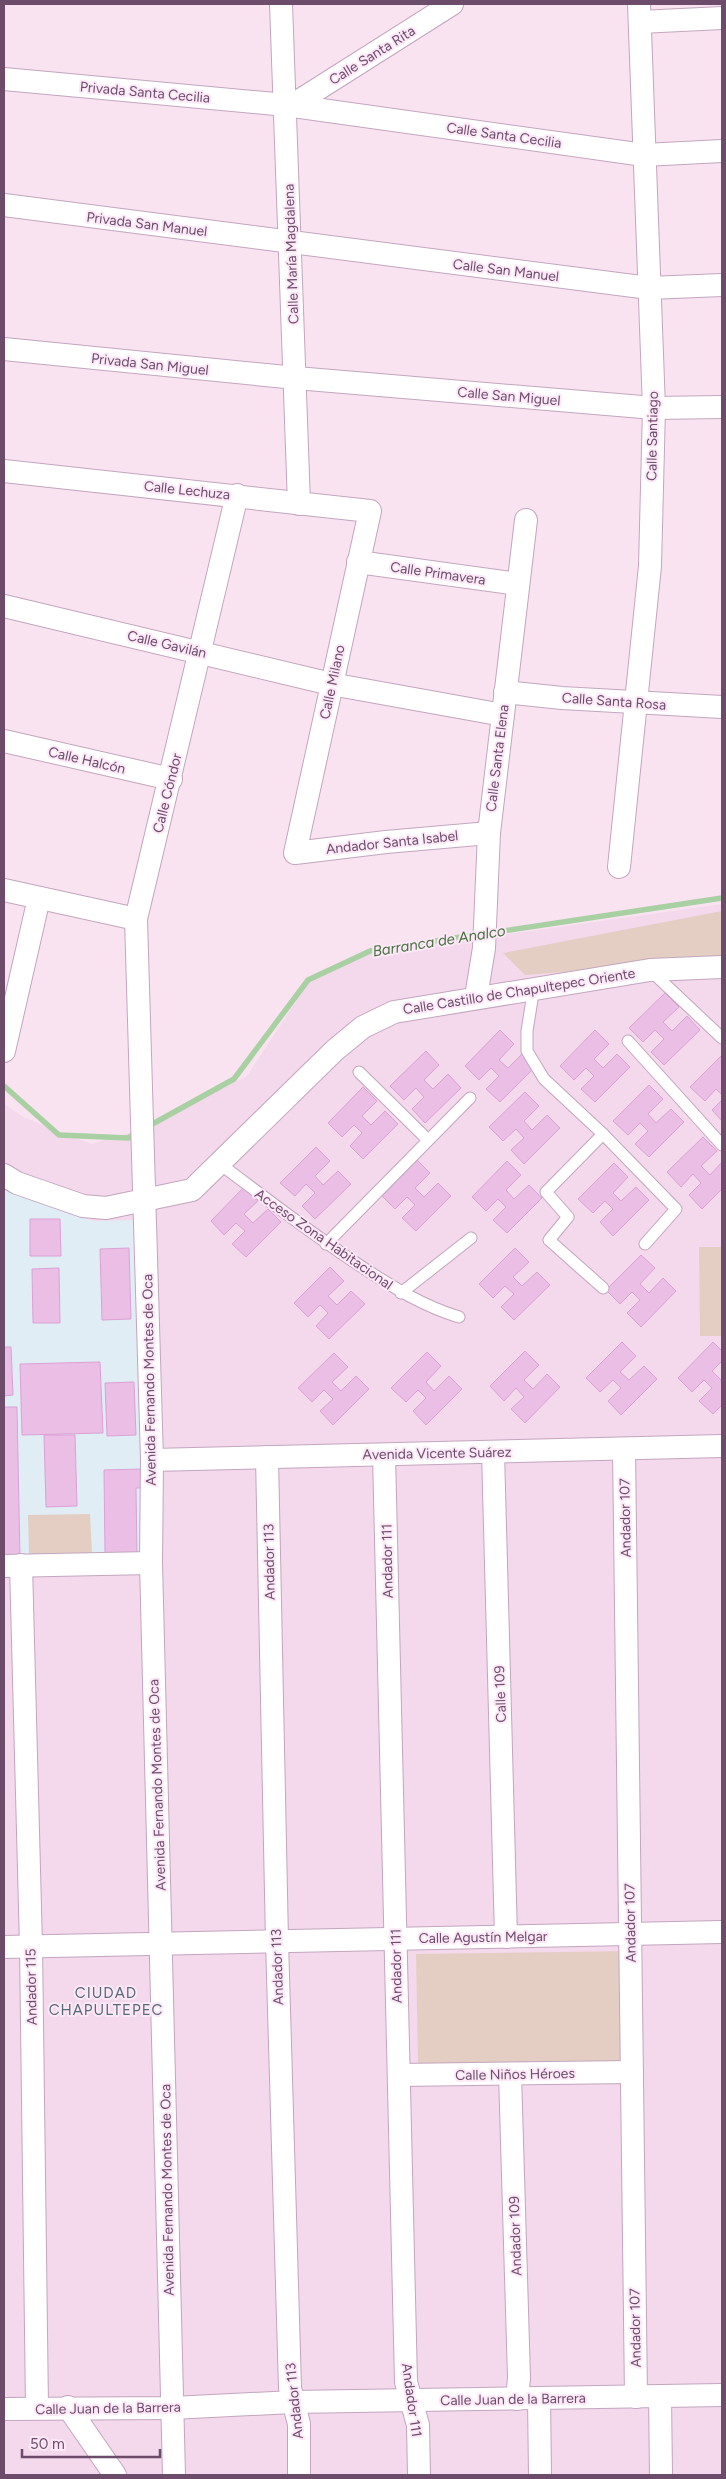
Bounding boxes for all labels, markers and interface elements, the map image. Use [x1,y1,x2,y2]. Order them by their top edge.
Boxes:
street label: Calle Santa Rita [326,22,418,89]
street label: Privada Santa Cecilia [79,78,211,107]
street label: Calle Santa Cecilia [445,119,563,152]
street label: Calle María Magdalena [281,184,302,324]
street label: Privada San Manuel [86,209,208,240]
street label: Calle San Manuel [452,256,560,285]
street label: Privada San Miguel [90,350,209,379]
street label: Calle San Miguel [457,384,561,409]
street label: Calle Santiago [643,391,662,481]
street label: Calle Lechuza [143,478,231,503]
street label: Calle Primavera [389,558,487,589]
street label: Calle Gavilán [126,627,208,662]
street label: Calle Milano [316,643,349,721]
street label: Calle Santa Rosa [561,689,667,714]
street label: Calle Santa Elena [482,703,513,813]
street label: Calle Halcón [47,743,127,778]
street label: Calle Cóndor [149,751,186,835]
street label: Andador Santa Isabel [325,827,459,858]
water label: Barranca de Analco [371,922,507,960]
street label: Calle Castillo de Chapultepec Oriente [402,965,637,1018]
street label: Acceso Zona Habitacional [252,1185,396,1293]
street label: Avenida Fernando Montes de Oca [139,1274,160,1486]
street label: Avenida Vicente Suárez [362,1444,512,1463]
street label: Andador 107 [616,1478,635,1558]
street label: Andador 113 [260,1524,279,1600]
street label: Andador 111 [378,1524,397,1598]
street label: Calle 109 [491,1665,510,1723]
street label: Avenida Fernando Montes de Oca [145,1679,170,1891]
street label: Andador 107 [621,1883,640,1963]
street label: Calle Agustín Melgar [418,1928,548,1947]
street label: Andador 113 [268,1929,287,2005]
street label: Andador 111 [387,1929,406,2003]
street label: Andador 115 [22,1948,41,2026]
district label: CIUDAD CHAPULTEPEC [49,1984,163,2019]
street label: Calle Niños Héroes [455,2065,575,2084]
street label: Avenida Fernando Montes de Oca [157,2084,178,2296]
street label: Andador 109 [506,2196,525,2276]
street label: Andador 107 [626,2288,645,2368]
street label: Andador 113 [282,2362,307,2440]
street label: Andador 111 [398,2362,425,2438]
street label: Calle Juan de la Barrera [440,2390,586,2409]
street label: Calle Juan de la Barrera [35,2399,181,2418]
scale bar [22,2426,160,2458]
text: 50 m [30,2435,65,2453]

